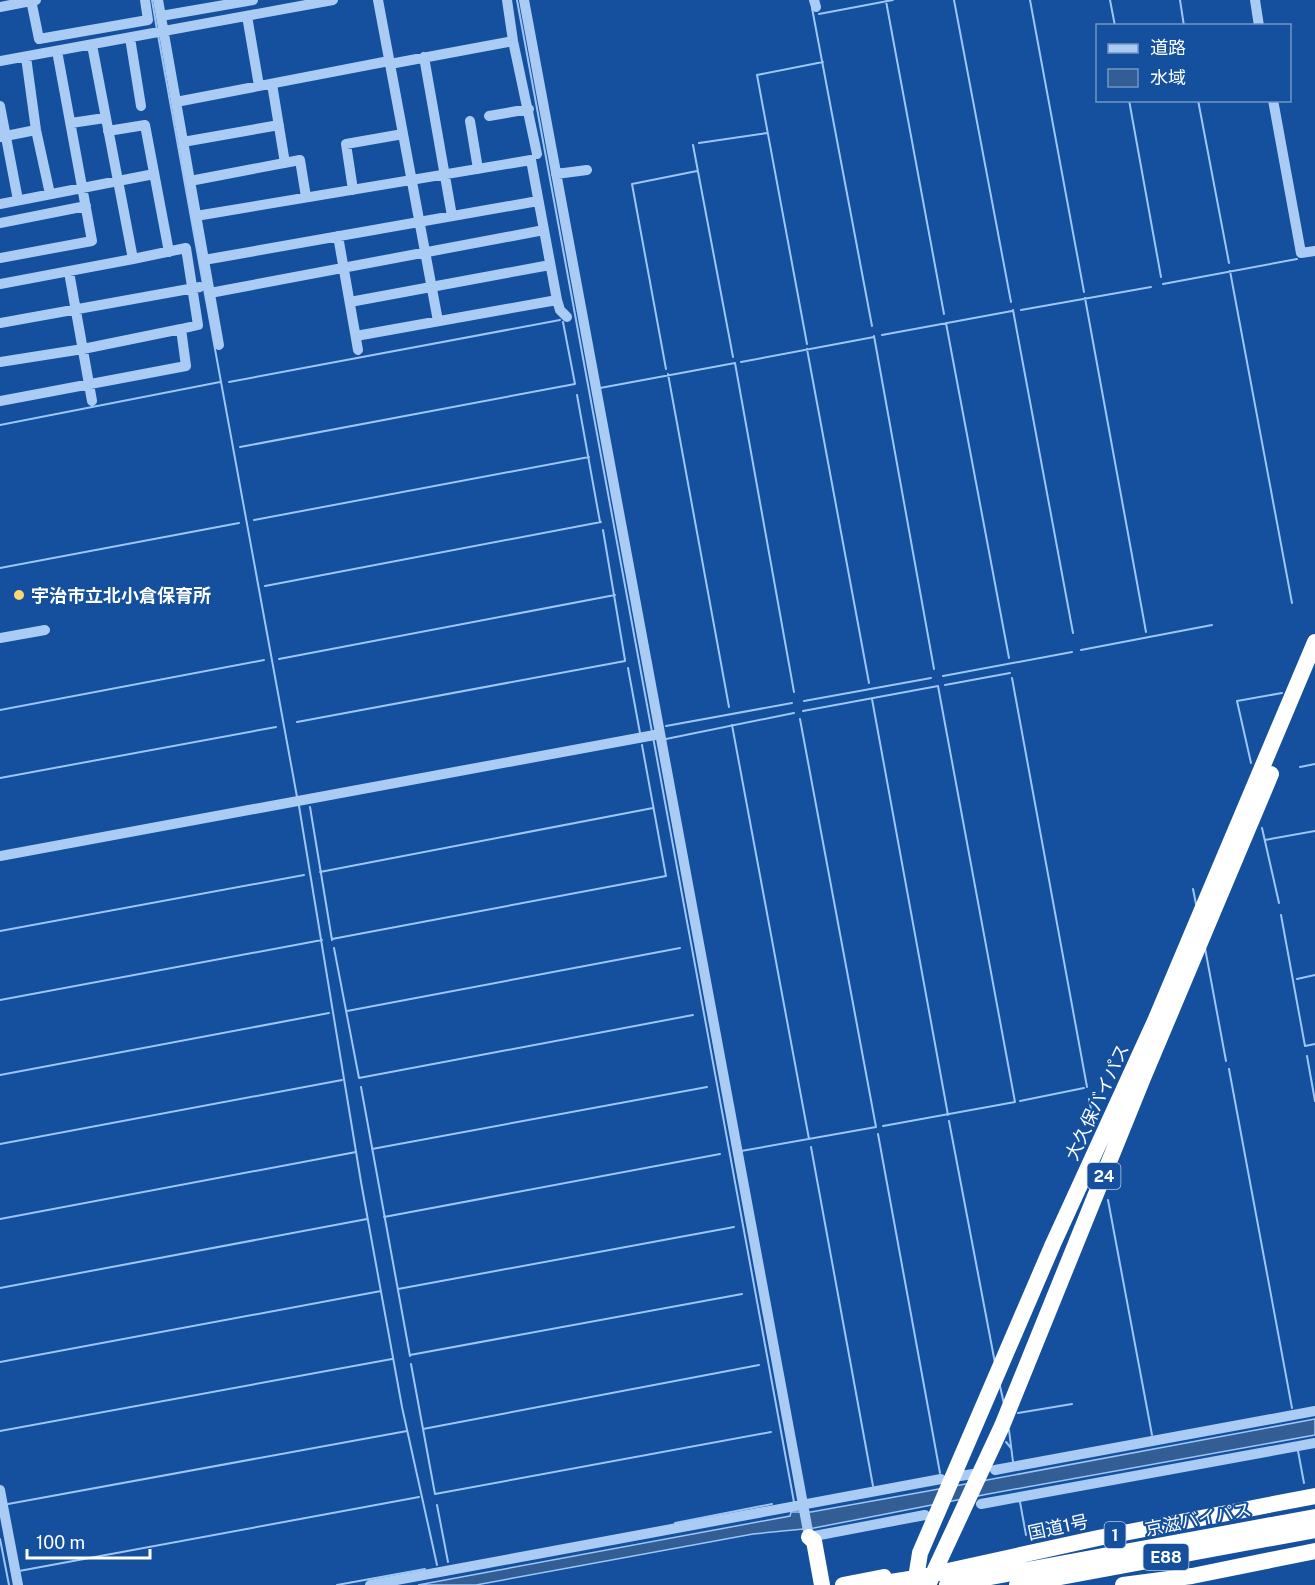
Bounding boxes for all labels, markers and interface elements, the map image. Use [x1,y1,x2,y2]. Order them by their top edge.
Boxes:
legend [1096,24,1291,102]
text: 道路 [1150,37,1186,58]
text: 水域 [1150,67,1186,88]
place label: 宇治市立北小倉保育所 [31,585,211,606]
marker: 宇治市立北小倉保育所 [12,588,26,602]
street label: 大久保バイパス [1061,1041,1133,1163]
road number: 24 [1088,1163,1120,1189]
street label: 京滋バイパス [1143,1498,1253,1540]
street label: 国道1号 [1026,1510,1090,1544]
scale bar [27,1522,150,1560]
road number: 1 [1104,1522,1126,1548]
text: 100 m [36,1532,85,1553]
road number: E88 [1144,1544,1188,1570]

